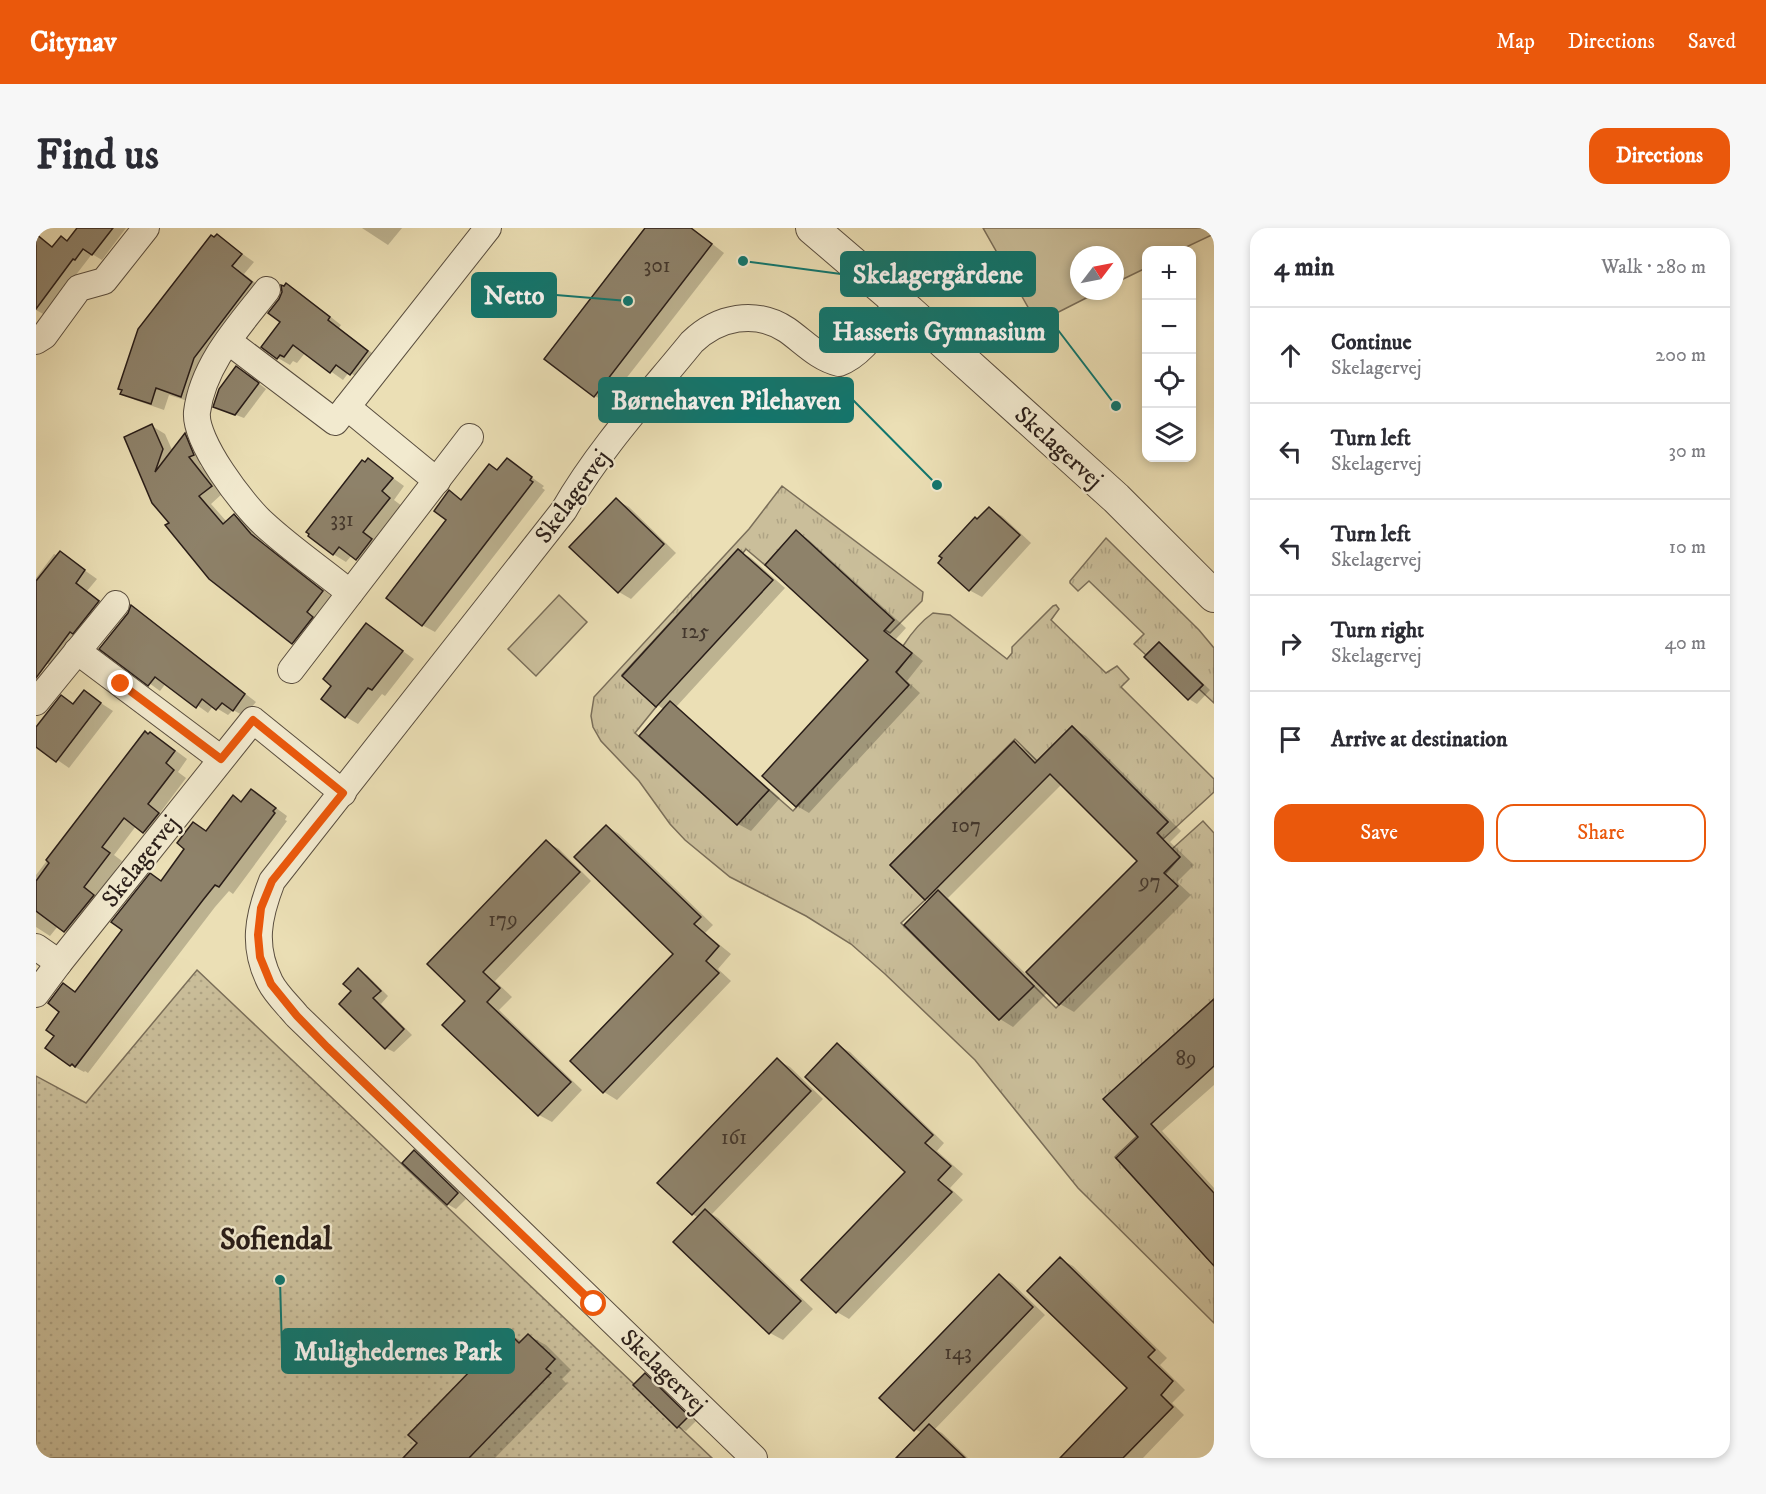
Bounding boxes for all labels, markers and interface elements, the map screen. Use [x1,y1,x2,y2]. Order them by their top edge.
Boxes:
text: Citynav [30,25,117,60]
text: Map [1496,29,1535,55]
text: Directions [1568,29,1655,55]
text: Saved [1688,29,1736,55]
button: Directions [1589,128,1730,184]
text: Find us [36,130,159,182]
north arrow [1070,246,1124,300]
map controls [1142,246,1196,462]
button: + [1142,246,1196,300]
text: 4 min [1274,251,1334,284]
callout: Skelagergårdene [841,252,1035,296]
house number: 301 [644,253,670,279]
text: Walk · 280 m [1601,255,1706,280]
text: Skelagergårdene [853,259,1023,292]
callout: Netto [472,273,556,317]
text: Netto [484,280,545,313]
button: − [1142,300,1196,354]
callout: Hasseris Gymnasium [820,308,1058,352]
text: Hasseris Gymnasium [832,316,1046,349]
text: Continue [1331,329,1412,356]
icon: ahead [1274,339,1307,372]
text: 200 m [1655,343,1706,368]
button: locate [1142,354,1196,408]
text: Skelagervej [1331,356,1422,381]
callout: Børnehaven Pilehaven [599,378,853,422]
text: Børnehaven Pilehaven [611,385,841,418]
street label: Skelagervej [1008,400,1109,495]
button: layers [1142,408,1196,462]
text: Turn left [1331,425,1411,452]
icon: left [1274,435,1307,468]
text: 30 m [1668,439,1706,464]
street label: Skelagervej [529,444,617,549]
text: Skelagervej [1331,452,1422,477]
house number: 331 [330,507,354,533]
text: Turn left [1331,521,1411,548]
icon: left [1274,531,1307,564]
text: 10 m [1669,535,1706,560]
text: Skelagervej [1331,548,1422,573]
text: Turn right [1331,617,1424,644]
house number: 125 [681,619,709,645]
icon: right [1274,627,1307,660]
text: 40 m [1664,631,1706,656]
text: Skelagervej [1331,644,1422,669]
route end [107,670,133,696]
icon: arrive [1274,723,1307,756]
text: Arrive at destination [1331,726,1508,753]
button: Save [1274,804,1484,862]
button: Share [1496,804,1706,862]
street label: Skelagervej [96,810,186,914]
house number: 107 [951,813,981,839]
house number: 97 [1138,869,1161,895]
house number: 179 [488,907,518,933]
house number: 89 [1176,1046,1197,1072]
house number: 161 [721,1125,747,1151]
district label: Sofiendal [220,1222,333,1259]
route start [580,1290,606,1316]
street label: Skelagervej [614,1323,713,1420]
callout: Mulighedernes Park [282,1329,514,1373]
text: Mulighedernes Park [294,1336,503,1369]
house number: 143 [944,1340,972,1366]

